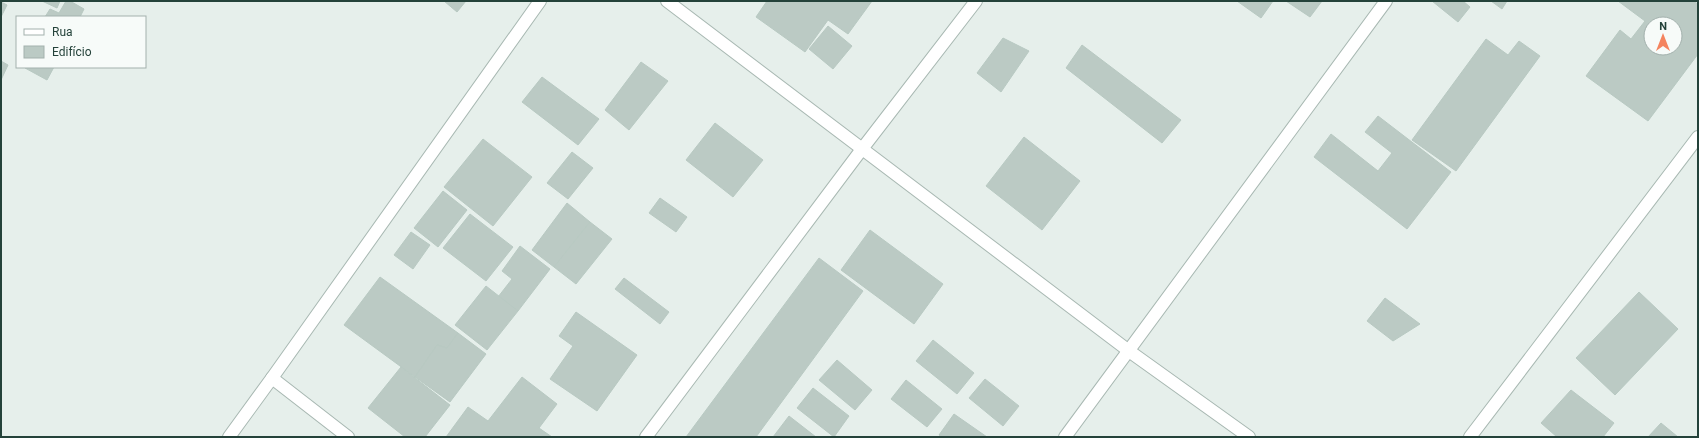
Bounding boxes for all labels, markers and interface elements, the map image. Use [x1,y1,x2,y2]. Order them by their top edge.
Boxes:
legend [16,16,146,68]
north arrow [1643,16,1683,56]
text: N [1659,20,1667,33]
text: Rua [52,25,73,39]
text: Edifício [52,45,92,59]

